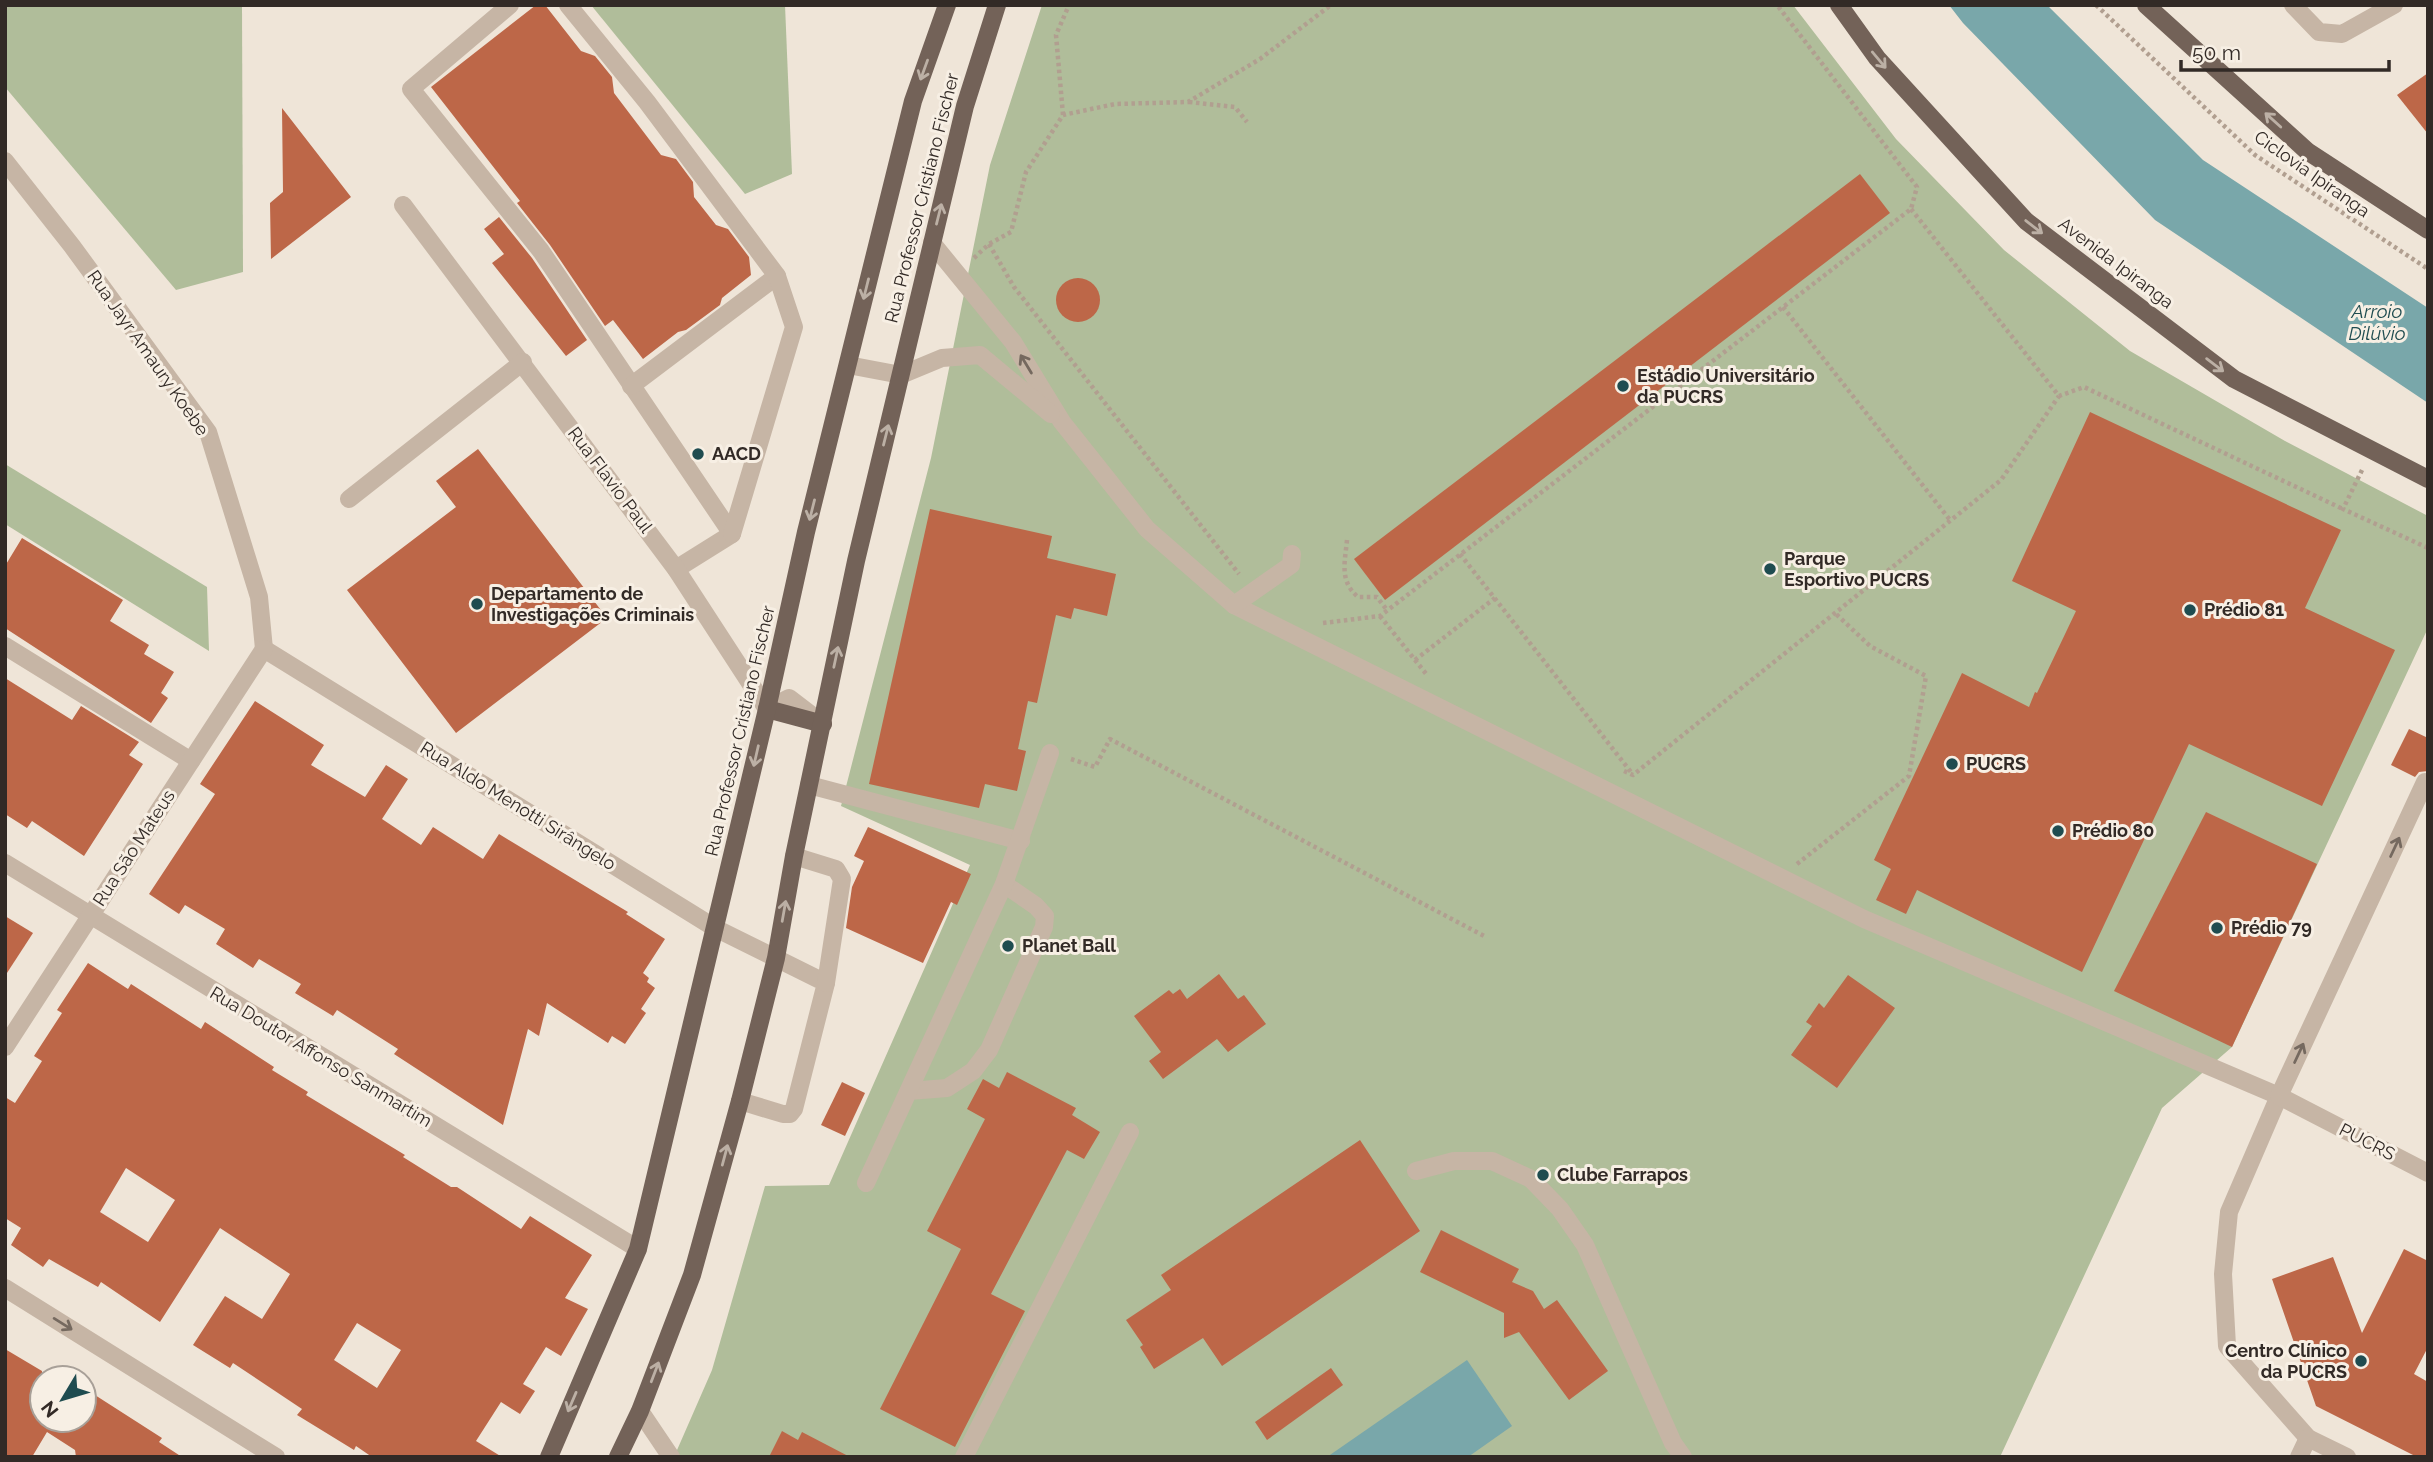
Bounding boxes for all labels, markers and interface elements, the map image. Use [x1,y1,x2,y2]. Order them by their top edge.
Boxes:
scale bar [2181,28,2389,72]
text: 50 m [2192,40,2241,65]
one-way arrow [1871,51,1887,69]
one-way arrow [917,58,929,80]
street label: Rua Professor Cristiano Fischer [880,70,963,325]
one-way arrow [2264,112,2282,128]
street label: Ciclovia Ipiranga [2250,126,2374,221]
one-way arrow [933,203,946,226]
street label: Avenida Ipiranga [2055,213,2178,313]
one-way arrow [2024,219,2043,234]
street label: Rua Jayr Amaury Koebe [83,266,214,440]
one-way arrow [859,278,872,300]
water label: Arroio Dilúvio [2348,300,2406,344]
one-way arrow [1019,355,1033,375]
one-way arrow [2205,357,2224,372]
place label: Estádio Universitário da PUCRS [1637,365,1815,407]
marker: Estádio Universitário da PUCRS [1615,378,1631,394]
street label: Rua Flavio Paul [564,423,657,537]
one-way arrow [880,424,893,447]
place label: AACD [712,443,761,464]
marker: AACD [690,446,706,462]
one-way arrow [805,498,818,521]
place label: Parque Esportivo PUCRS [1784,548,1929,590]
marker: Parque Esportivo PUCRS [1762,561,1778,577]
place label: Departamento de Investigações Criminais [491,583,694,625]
marker: Departamento de Investigações Criminais [469,596,485,612]
place label: Prédio 81 [2204,599,2284,620]
marker: Prédio 81 [2182,602,2198,618]
street label: Rua Professor Cristiano Fischer [700,603,779,858]
one-way arrow [830,646,844,669]
street label: Rua Aldo Menotti Sirângelo [417,737,620,875]
one-way arrow [749,744,762,767]
place label: PUCRS [1966,753,2026,774]
marker: PUCRS [1944,756,1960,772]
street label: Rua São Mateus [88,786,179,910]
place label: Prédio 80 [2072,820,2154,841]
marker: Prédio 80 [2050,823,2066,839]
one-way arrow [2389,837,2402,858]
one-way arrow [778,900,791,922]
place label: Prédio 79 [2231,917,2312,938]
marker: Prédio 79 [2209,920,2225,936]
place label: Planet Ball [1022,935,1116,956]
marker: Planet Ball [1000,938,1016,954]
street label: Rua Doutor Affonso Sanmartim [206,982,436,1131]
one-way arrow [2293,1043,2306,1064]
street label: PUCRS [2336,1119,2399,1165]
one-way arrow [719,1145,732,1167]
place label: Clube Farrapos [1557,1164,1688,1185]
marker: Clube Farrapos [1535,1167,1551,1183]
one-way arrow [53,1317,73,1331]
place label: Centro Clínico da PUCRS [2225,1340,2347,1382]
marker: Centro Clínico da PUCRS [2353,1353,2369,1369]
one-way arrow [650,1361,662,1383]
north arrow [28,1364,98,1434]
one-way arrow [565,1391,578,1412]
text: N [36,1397,63,1422]

